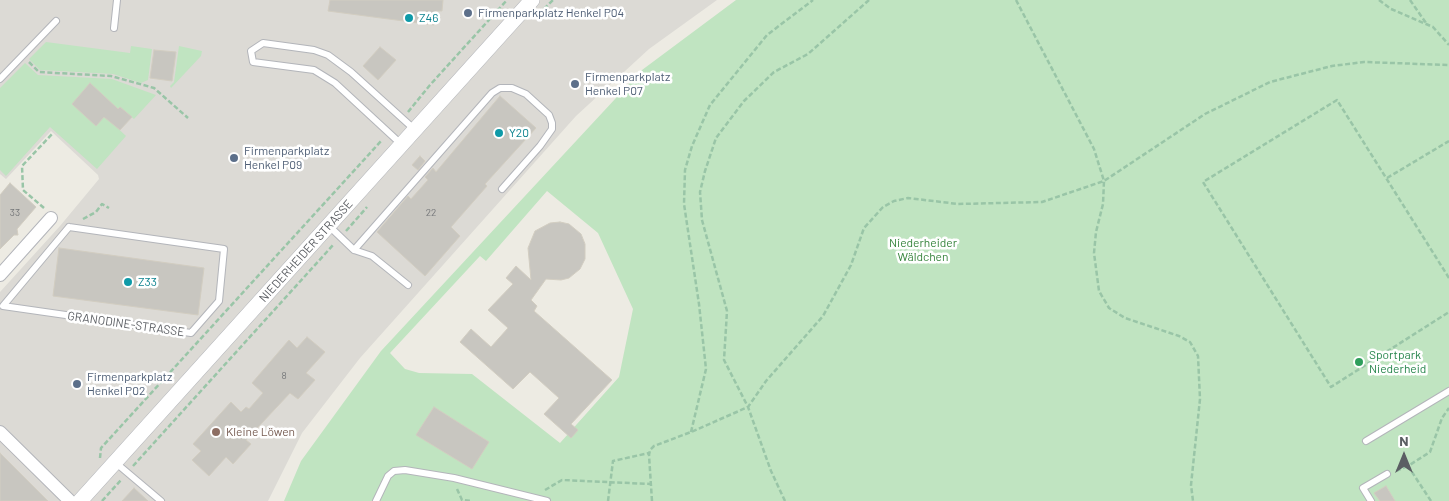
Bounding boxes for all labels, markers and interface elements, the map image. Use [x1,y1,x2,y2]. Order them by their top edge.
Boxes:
place label: Firmenparkplatz Henkel P04 [478,6,624,20]
marker: Firmenparkplatz Henkel P04 [462,7,474,19]
place label: Z46 [419,11,438,25]
marker: Z46 [403,12,415,24]
place label: Firmenparkplatz Henkel P07 [585,70,670,98]
marker: Firmenparkplatz Henkel P07 [569,78,581,90]
place label: Y20 [509,126,529,140]
marker: Y20 [493,127,505,139]
place label: Firmenparkplatz Henkel P09 [244,144,329,172]
marker: Firmenparkplatz Henkel P09 [228,152,240,164]
street label: NIEDERHEIDER STRASSE [256,197,356,305]
house number: 33 [10,207,20,219]
house number: 22 [426,207,436,219]
park label: Niederheider Wäldchen [889,236,957,264]
place label: Z33 [138,275,157,289]
marker: Z33 [122,276,134,288]
street label: GRANODINE-STRASSE [67,309,185,339]
place label: Sportpark Niederheid [1369,348,1426,376]
marker: Sportpark Niederheid [1353,356,1365,368]
place label: Firmenparkplatz Henkel P02 [87,370,172,398]
house number: 8 [281,370,287,382]
marker: Firmenparkplatz Henkel P02 [71,378,83,390]
place label: Kleine Löwen [226,425,295,439]
marker: Kleine Löwen [210,426,222,438]
north arrow [1379,431,1429,481]
text: N [1399,432,1409,449]

